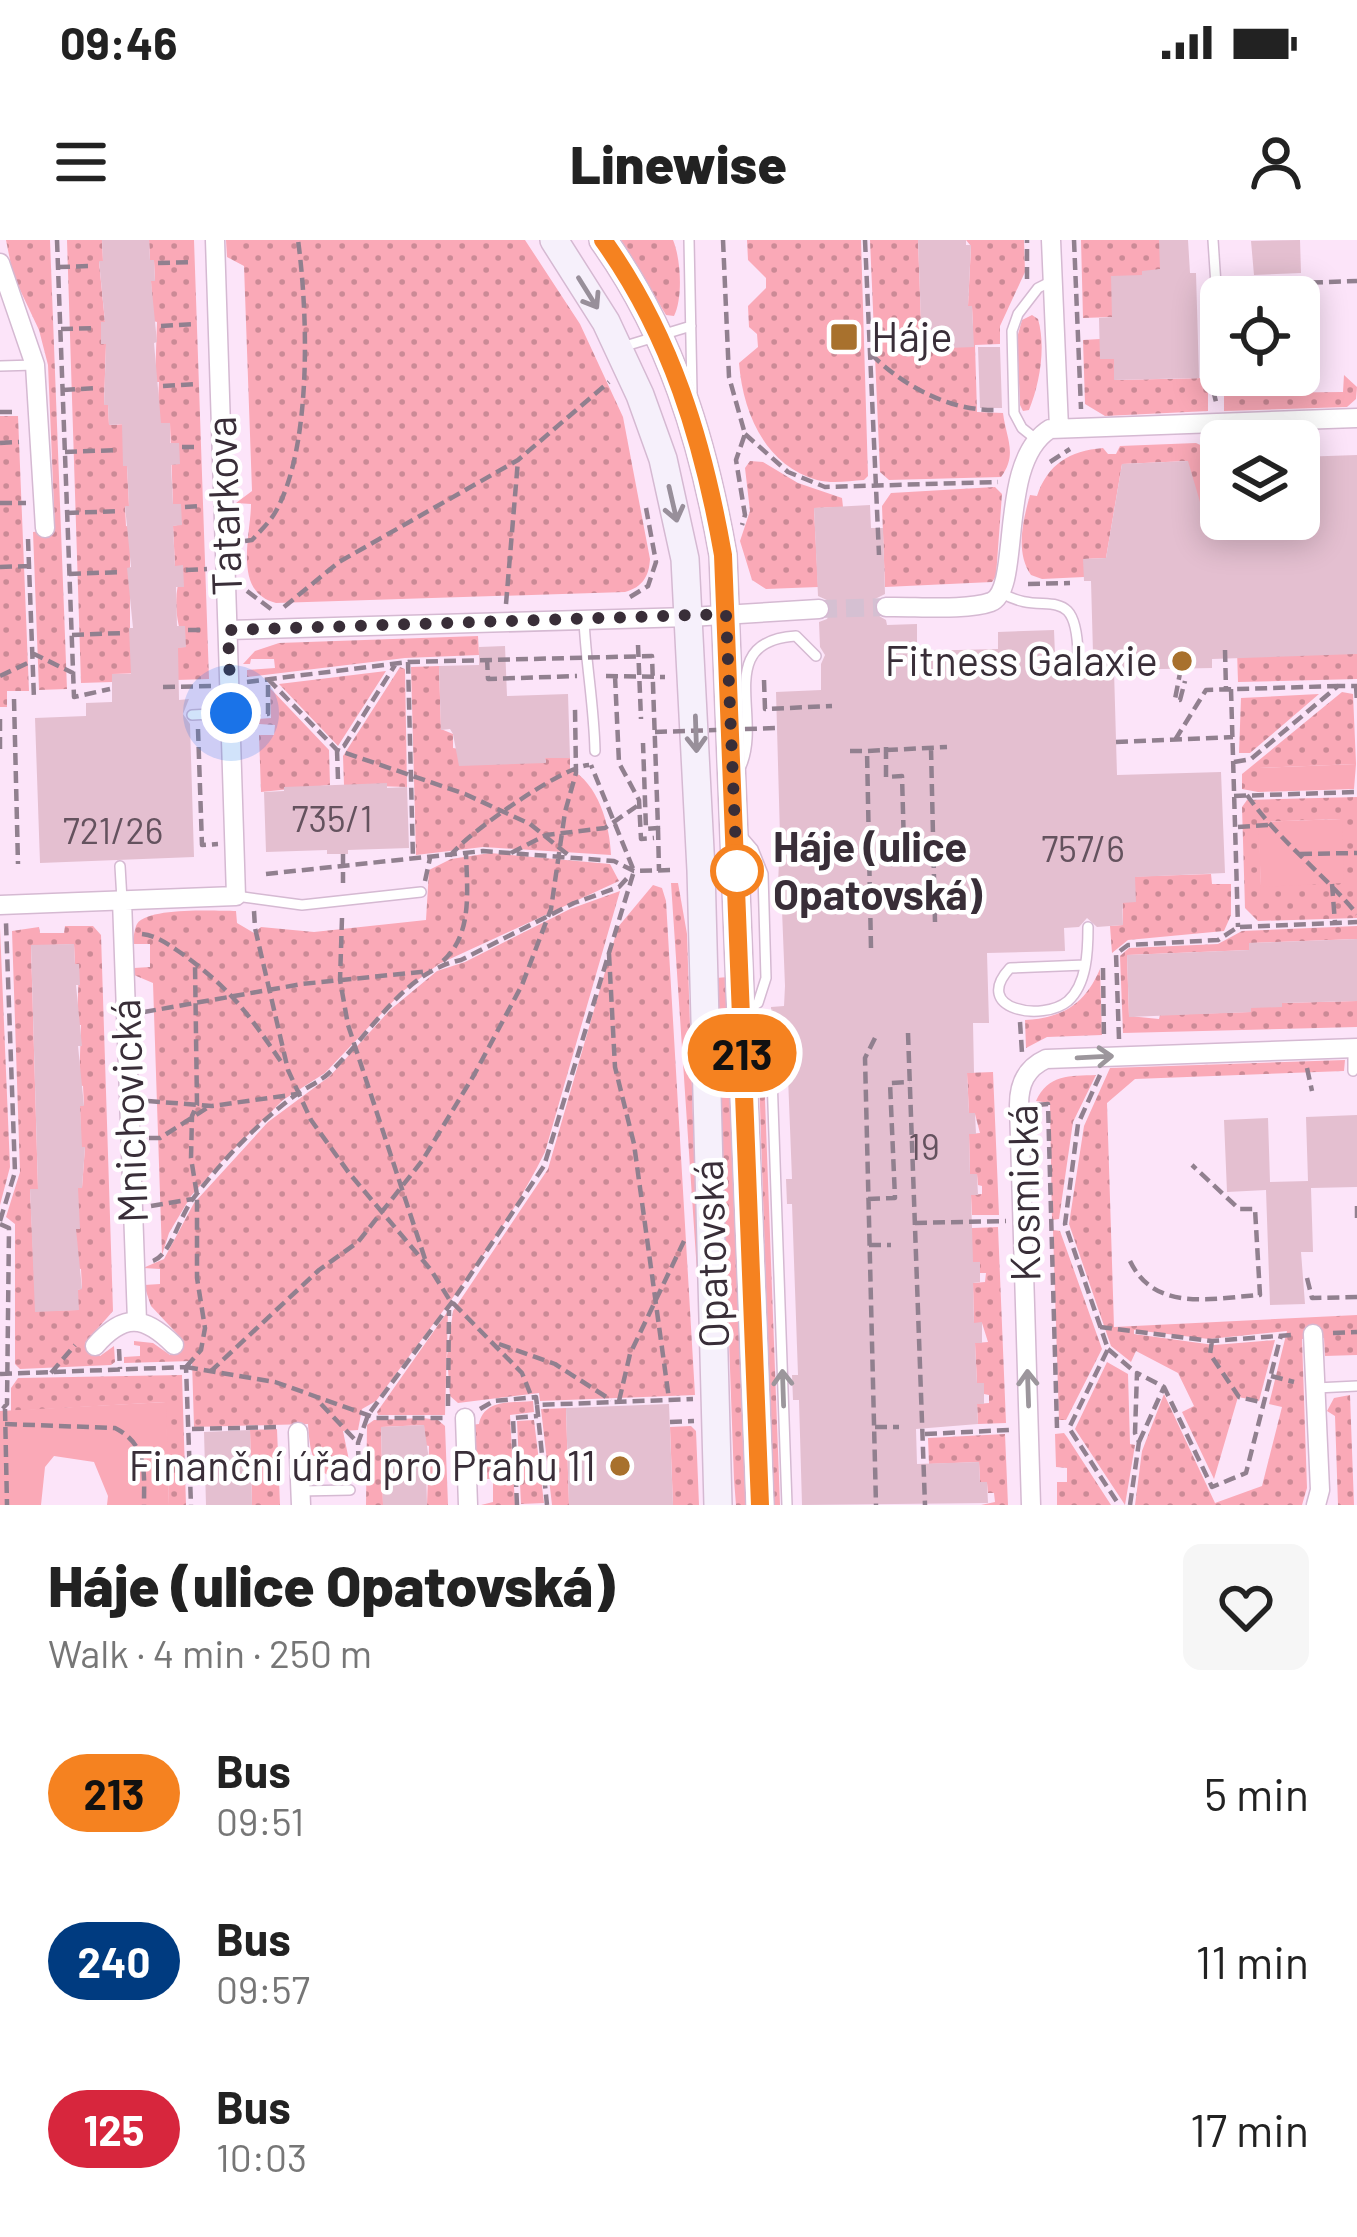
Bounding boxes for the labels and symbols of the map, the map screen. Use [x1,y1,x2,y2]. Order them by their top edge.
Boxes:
one-way arrow [576,275,600,309]
place label: Háje [871,310,953,361]
marker: Háje [828,321,860,353]
street label: Tatarkova [194,415,250,597]
one-way arrow [663,484,685,522]
place label: Fitness Galaxie [884,634,1158,684]
marker: Fitness Galaxie [1169,648,1195,674]
your location [201,683,261,743]
one-way arrow [684,714,707,753]
house number: 735/1 [291,796,373,839]
house number: 721/26 [63,808,163,851]
place label: Háje (ulice Opatovská) [773,820,983,918]
house number: 757/6 [1041,826,1125,869]
marker: Háje (ulice Opatovská) [712,846,762,896]
street label: Mnichovická [98,998,156,1224]
line badge: 213 [673,1014,811,1092]
one-way arrow [1075,1045,1114,1068]
street label: Kosmická [995,1104,1049,1282]
house number: 19 [908,1124,940,1167]
street label: Opatovská [681,1159,738,1349]
one-way arrow [771,1369,794,1408]
one-way arrow [1016,1369,1039,1408]
place label: Finanční úřad pro Prahu 11 [128,1439,596,1490]
marker: Finanční úřad pro Prahu 11 [607,1453,633,1479]

